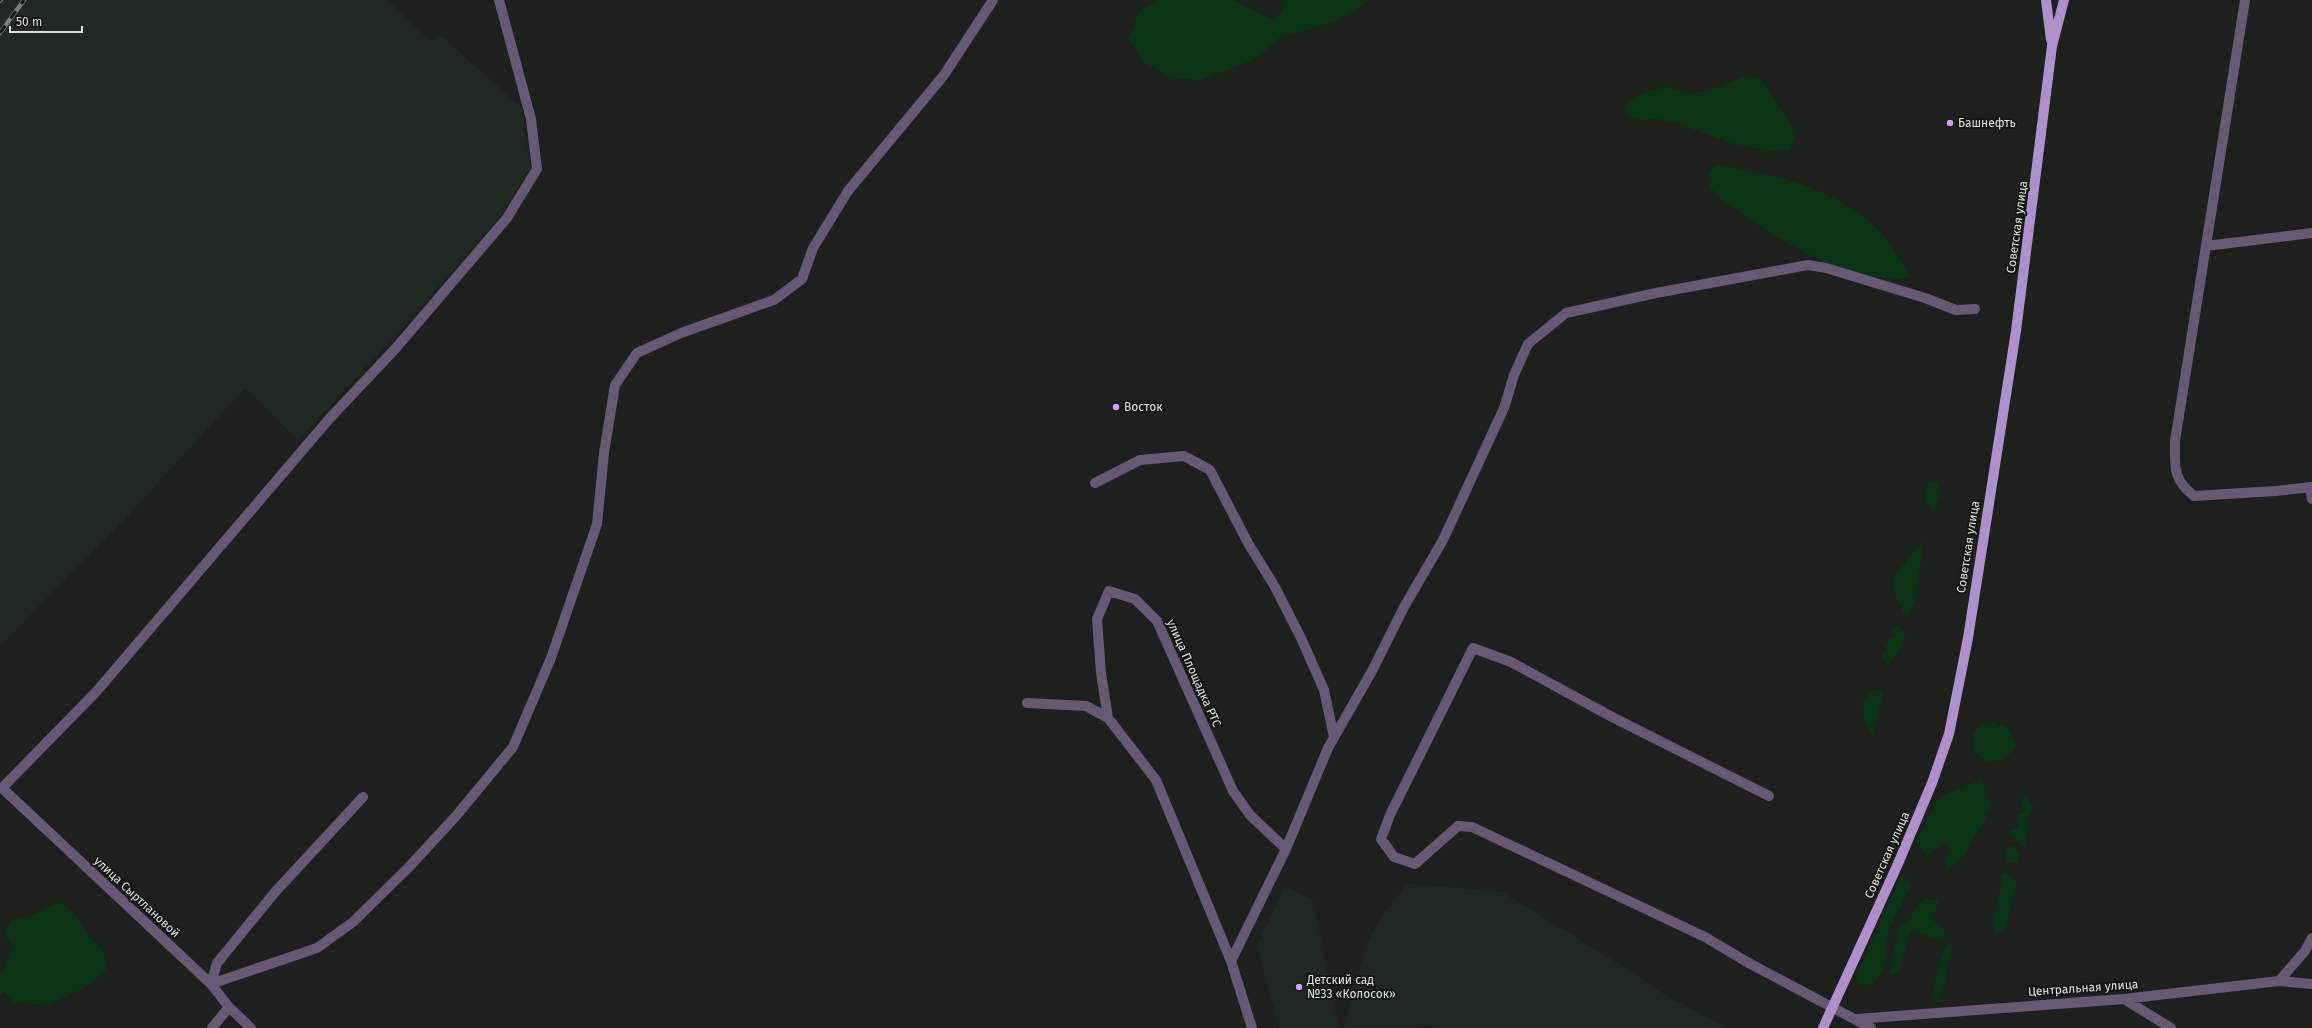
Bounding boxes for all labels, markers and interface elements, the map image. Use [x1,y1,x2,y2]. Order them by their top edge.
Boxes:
scale bar [10,8,82,34]
text: 50 m [16,15,42,29]
place label: Башнефть [1958,116,2016,130]
marker: Башнефть [1945,118,1955,128]
street label: Советская улица [2004,180,2030,274]
place label: Восток [1124,400,1163,414]
marker: Восток [1111,402,1121,412]
street label: Советская улица [1954,500,1982,594]
street label: улица Площадка РТС [1164,617,1224,729]
street label: Советская улица [1862,810,1912,900]
street label: улица Сыртлановой [91,854,183,940]
place label: Детский сад №33 «Колосок» [1306,973,1396,1001]
street label: Центральная улица [2027,977,2139,999]
marker: Детский сад №33 «Колосок» [1294,982,1304,992]

